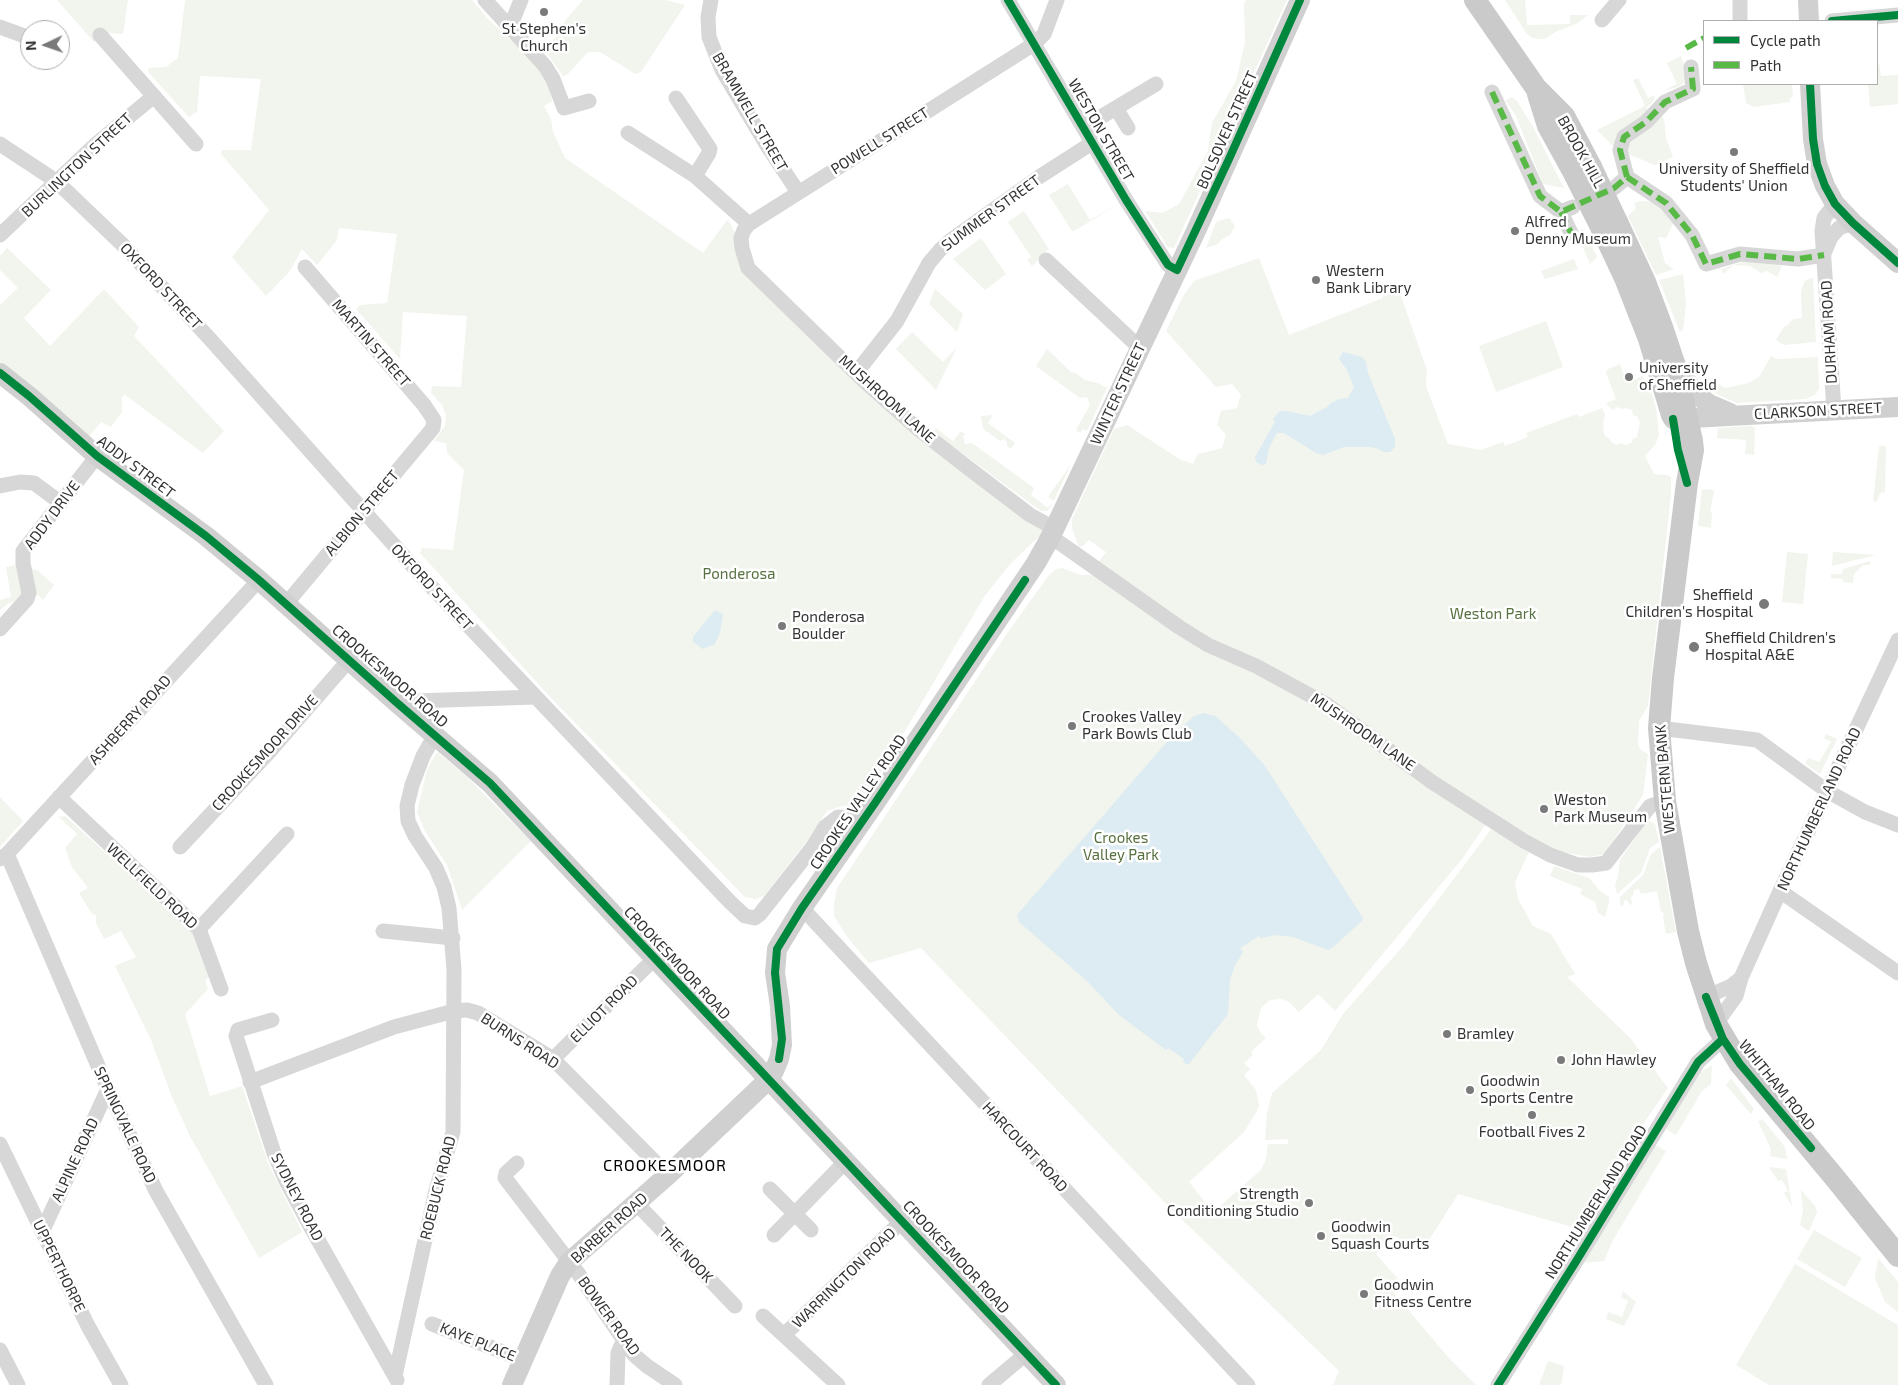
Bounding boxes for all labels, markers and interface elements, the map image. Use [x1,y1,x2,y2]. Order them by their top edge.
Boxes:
marker: St Stephen's Church [538,6,550,18]
north arrow [20,20,70,70]
place label: St Stephen's Church [502,20,586,55]
legend [1703,20,1878,85]
text: Cycle path [1750,31,1821,49]
text: N [22,40,39,51]
street label: BRAMWELL STREET [709,49,791,175]
text: Path [1750,56,1781,74]
street label: BOLSOVER STREET [1193,68,1261,192]
street label: WESTON STREET [1064,76,1138,184]
street label: POWELL STREET [828,104,932,178]
street label: BURLINGTON STREET [18,109,136,221]
street label: BROOK HILL [1554,113,1608,191]
marker: University of Sheffield Students' Union [1728,146,1740,158]
place label: University of Sheffield Students' Union [1659,160,1809,195]
street label: SUMMER STREET [938,171,1044,255]
place label: Alfred Denny Museum [1525,213,1631,248]
marker: Alfred Denny Museum [1509,225,1521,237]
street label: OXFORD STREET [116,239,206,333]
place label: Western Bank Library [1326,262,1411,297]
marker: Western Bank Library [1310,274,1322,286]
street label: DURHAM ROAD [1817,280,1841,384]
street label: MARTIN STREET [328,296,414,390]
street label: WINTER STREET [1087,340,1149,448]
street label: MUSHROOM LANE [835,351,939,447]
place label: University of Sheffield [1639,359,1717,394]
marker: University of Sheffield [1623,371,1635,383]
street label: CLARKSON STREET [1754,399,1882,423]
street label: ADDY STREET [94,432,178,502]
street label: ALBION STREET [321,467,403,559]
street label: ADDY DRIVE [20,477,84,553]
street label: OXFORD STREET [387,540,477,634]
park label: Ponderosa [703,565,775,583]
place label: Sheffield Children's Hospital [1625,586,1753,621]
marker: Sheffield Children's Hospital [1757,597,1771,611]
park label: Weston Park [1450,605,1536,623]
place label: Ponderosa Boulder [792,608,865,643]
marker: Ponderosa Boulder [776,620,788,632]
street label: CROOKESMOOR ROAD [328,621,452,731]
place label: Sheffield Children's Hospital A&E [1705,629,1836,664]
marker: Sheffield Children's Hospital A&E [1687,640,1701,654]
street label: ASHBERRY ROAD [85,672,175,768]
street label: MUSHROOM LANE [1307,689,1419,775]
street label: CROOKESMOOR DRIVE [208,691,322,815]
place label: Crookes Valley Park Bowls Club [1082,708,1192,743]
marker: Crookes Valley Park Bowls Club [1066,720,1078,732]
street label: WESTERN BANK [1651,724,1679,834]
street label: NORTHUMBERLAND ROAD [1773,725,1865,893]
street label: CROOKES VALLEY ROAD [806,731,910,873]
place label: Weston Park Museum [1554,791,1647,826]
marker: Weston Park Museum [1538,803,1550,815]
park label: Crookes Valley Park [1083,829,1159,864]
street label: WELLFIELD ROAD [103,839,201,933]
street label: CROOKESMOOR ROAD [620,903,734,1023]
street label: ELLIOT ROAD [566,971,642,1047]
street label: BURNS ROAD [478,1009,562,1073]
place label: Bramley [1457,1025,1514,1043]
marker: Bramley [1441,1028,1453,1040]
street label: WHITHAM ROAD [1735,1036,1819,1134]
place label: John Hawley [1571,1051,1656,1069]
marker: John Hawley [1555,1054,1567,1066]
street label: SPRINGVALE ROAD [90,1064,160,1186]
place label: Goodwin Sports Centre [1480,1072,1573,1107]
marker: Goodwin Sports Centre [1464,1084,1476,1096]
street label: HARCOURT ROAD [979,1098,1071,1196]
marker: Football Fives 2 [1526,1109,1538,1121]
street label: ALPINE ROAD [48,1115,102,1205]
street label: NORTHUMBERLAND ROAD [1541,1122,1651,1282]
place label: Football Fives 2 [1479,1123,1585,1141]
street label: ROEBUCK ROAD [416,1134,460,1242]
street label: SYDNEY ROAD [267,1150,327,1244]
district label: CROOKESMOOR [602,1156,728,1176]
place label: Strength Conditioning Studio [1167,1185,1299,1220]
street label: BARBER ROAD [567,1189,651,1267]
street label: CROOKESMOOR ROAD [899,1197,1013,1317]
marker: Strength Conditioning Studio [1303,1197,1315,1209]
street label: UPPERTHORPE [29,1217,89,1315]
place label: Goodwin Squash Courts [1331,1218,1429,1253]
street label: THE NOOK [655,1224,717,1286]
street label: WARRINGTON ROAD [789,1224,899,1332]
marker: Goodwin Squash Courts [1315,1230,1327,1242]
street label: BOWER ROAD [574,1273,644,1359]
place label: Goodwin Fitness Centre [1374,1276,1472,1311]
marker: Goodwin Fitness Centre [1358,1288,1370,1300]
street label: KAYE PLACE [437,1319,519,1365]

